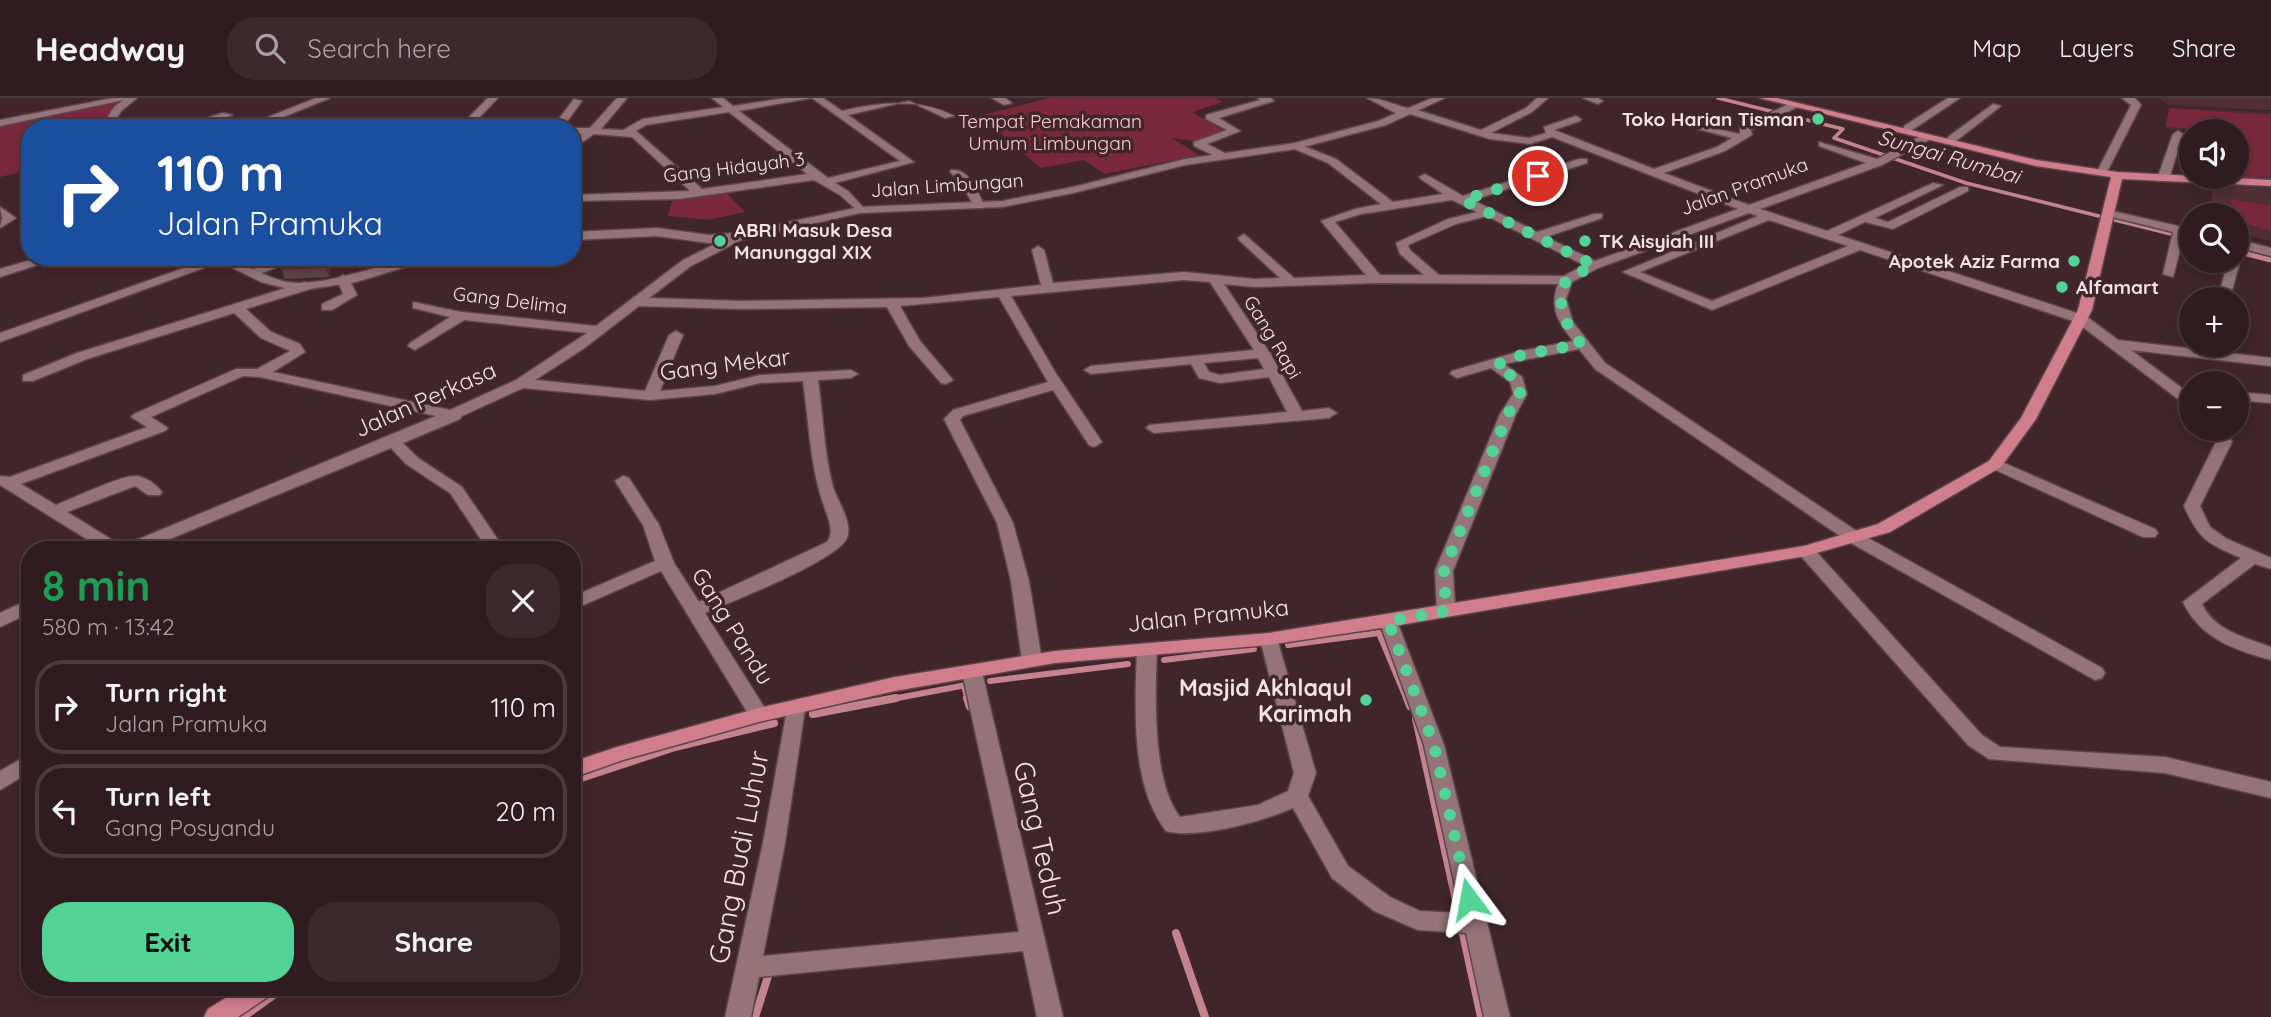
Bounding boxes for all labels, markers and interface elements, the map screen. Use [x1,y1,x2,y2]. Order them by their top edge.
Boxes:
search box [227,17,717,80]
text: Headway [35,28,185,69]
icon: search [251,29,289,67]
text: Search here [307,32,451,65]
text: Map [1972,33,2021,63]
text: Layers [2059,33,2134,63]
text: Share [2172,33,2236,63]
place label: Toko Harian Tisman [1622,107,1804,131]
park label: Tempat Pemakaman Umum Limbungan [958,109,1142,155]
marker: Toko Harian Tisman [1810,111,1826,127]
map controls [2179,119,2249,441]
button: sound [2179,119,2249,189]
water label: Sungai Rumbai [1875,123,2026,189]
text: 110 m [157,142,284,203]
street label: Gang Hidayah 3 [662,146,806,188]
pin [1508,146,1568,206]
icon: right [42,147,133,238]
street label: Jalan Pramuka [1677,152,1811,220]
icon: arrive [1519,157,1557,195]
street label: Jalan Limbungan [870,168,1024,202]
text: Jalan Pramuka [157,203,383,243]
button: search [2179,203,2249,273]
place label: ABRI Masuk Desa Manunggal XIX [734,218,892,264]
place label: TK Aisyiah III [1599,229,1714,253]
marker: ABRI Masuk Desa Manunggal XIX [712,233,728,249]
marker: TK Aisyiah III [1577,233,1593,249]
place label: Apotek Aziz Farma [1889,249,2060,273]
marker: Apotek Aziz Farma [2066,253,2082,269]
place label: Alfamart [2076,275,2159,299]
marker: Alfamart [2054,279,2070,295]
street label: Gang Delima [452,281,568,319]
button: + [2179,287,2249,357]
street label: Gang Rapi [1239,291,1307,383]
street label: Gang Mekar [658,342,792,386]
street label: Jalan Perkasa [350,355,500,443]
button: − [2179,371,2249,441]
text: 8 min [42,559,150,612]
street label: Gang Pandu [686,562,780,690]
button: close [486,564,560,638]
street label: Jalan Pramuka [1126,592,1290,638]
text: 580 m · 13:42 [42,612,175,641]
place label: Masjid Akhlaqul Karimah [1179,673,1352,728]
text: Turn right [105,676,227,709]
icon: right [46,688,84,726]
text: 110 m [490,691,556,724]
marker: Masjid Akhlaqul Karimah [1358,692,1374,708]
text: Jalan Pramuka [105,709,267,738]
street label: Gang Budi Luhur [700,747,776,967]
street label: Gang Teduh [1006,758,1076,918]
text: Turn left [105,780,212,813]
icon: left [46,792,84,830]
text: 20 m [495,795,556,828]
text: Gang Posyandu [105,813,275,842]
position arrow [1432,862,1506,936]
button: Exit [42,902,294,982]
button: Share [308,902,560,982]

